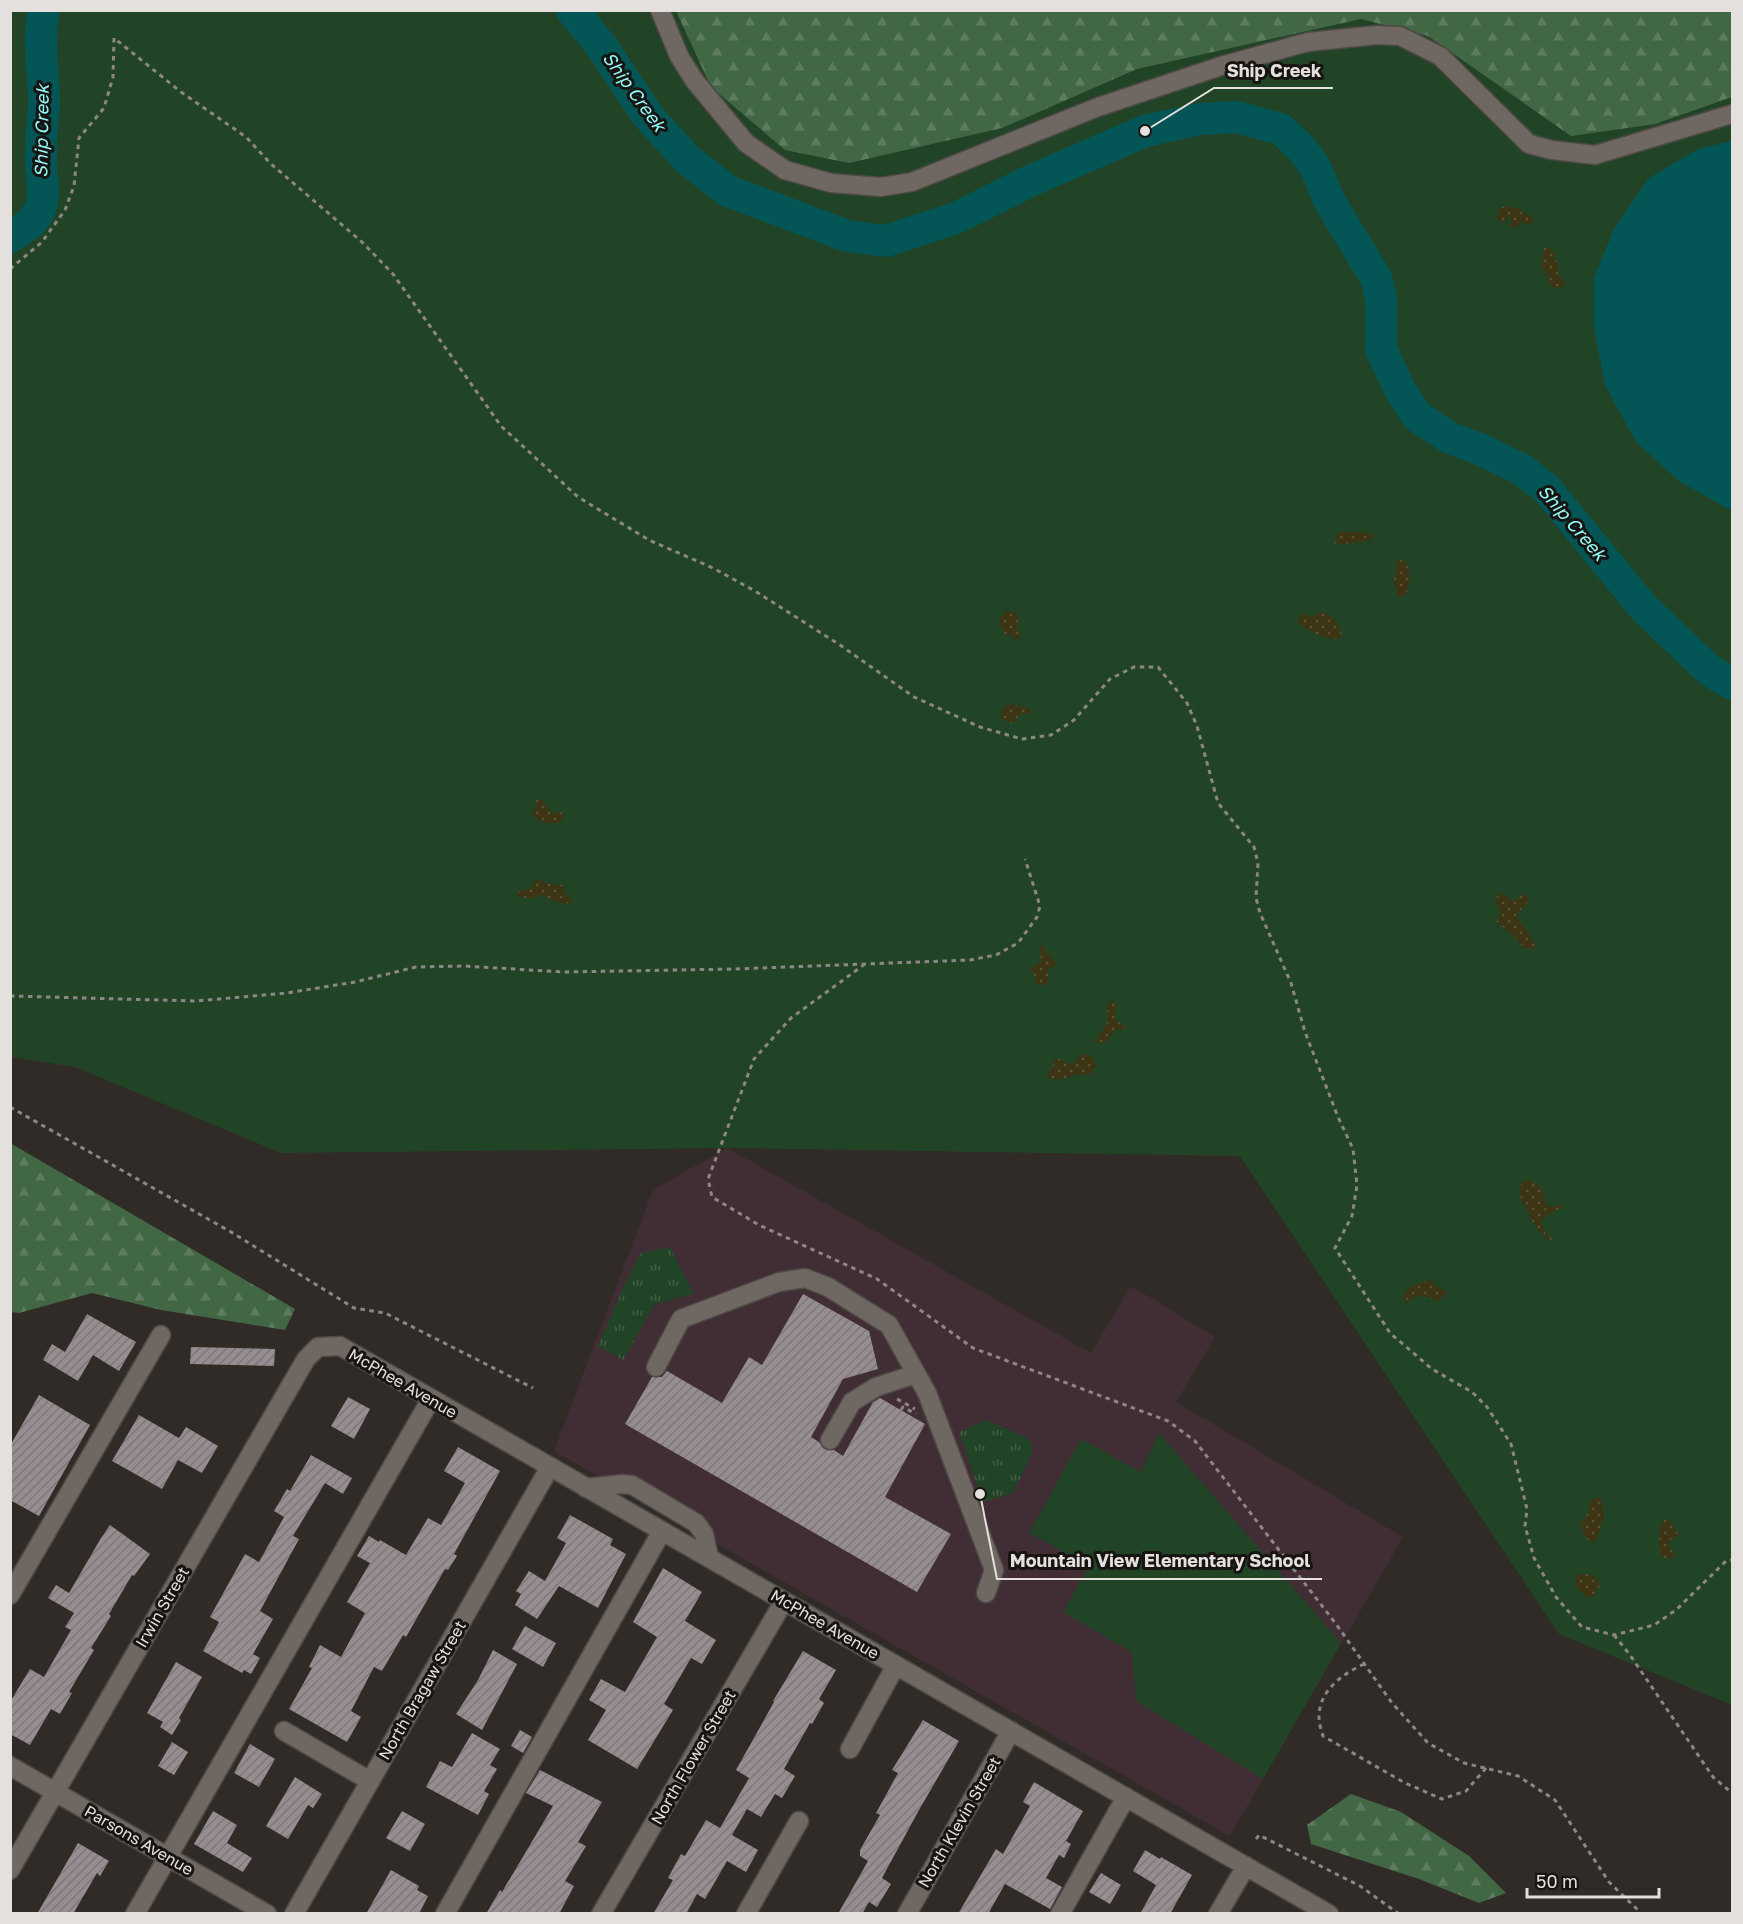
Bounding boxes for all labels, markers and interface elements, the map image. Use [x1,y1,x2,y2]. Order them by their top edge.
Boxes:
water label: Ship Creek [599,47,672,137]
callout: Ship Creek [1214,52,1333,88]
text: Ship Creek [1227,59,1322,81]
water label: Ship Creek [29,82,53,178]
water label: Ship Creek [1534,480,1613,566]
street label: McPhee Avenue [345,1344,461,1422]
callout: Mountain View Elementary School [997,1543,1322,1579]
text: Mountain View Elementary School [1010,1549,1310,1571]
street label: Irwin Street [131,1563,193,1651]
street label: McPhee Avenue [767,1585,883,1663]
street label: North Bragaw Street [374,1617,470,1763]
street label: North Flower Street [646,1686,740,1828]
street label: North Klevin Street [913,1753,1005,1891]
street label: Parsons Avenue [81,1801,197,1879]
scale bar [1527,1861,1659,1899]
text: 50 m [1536,1870,1578,1892]

